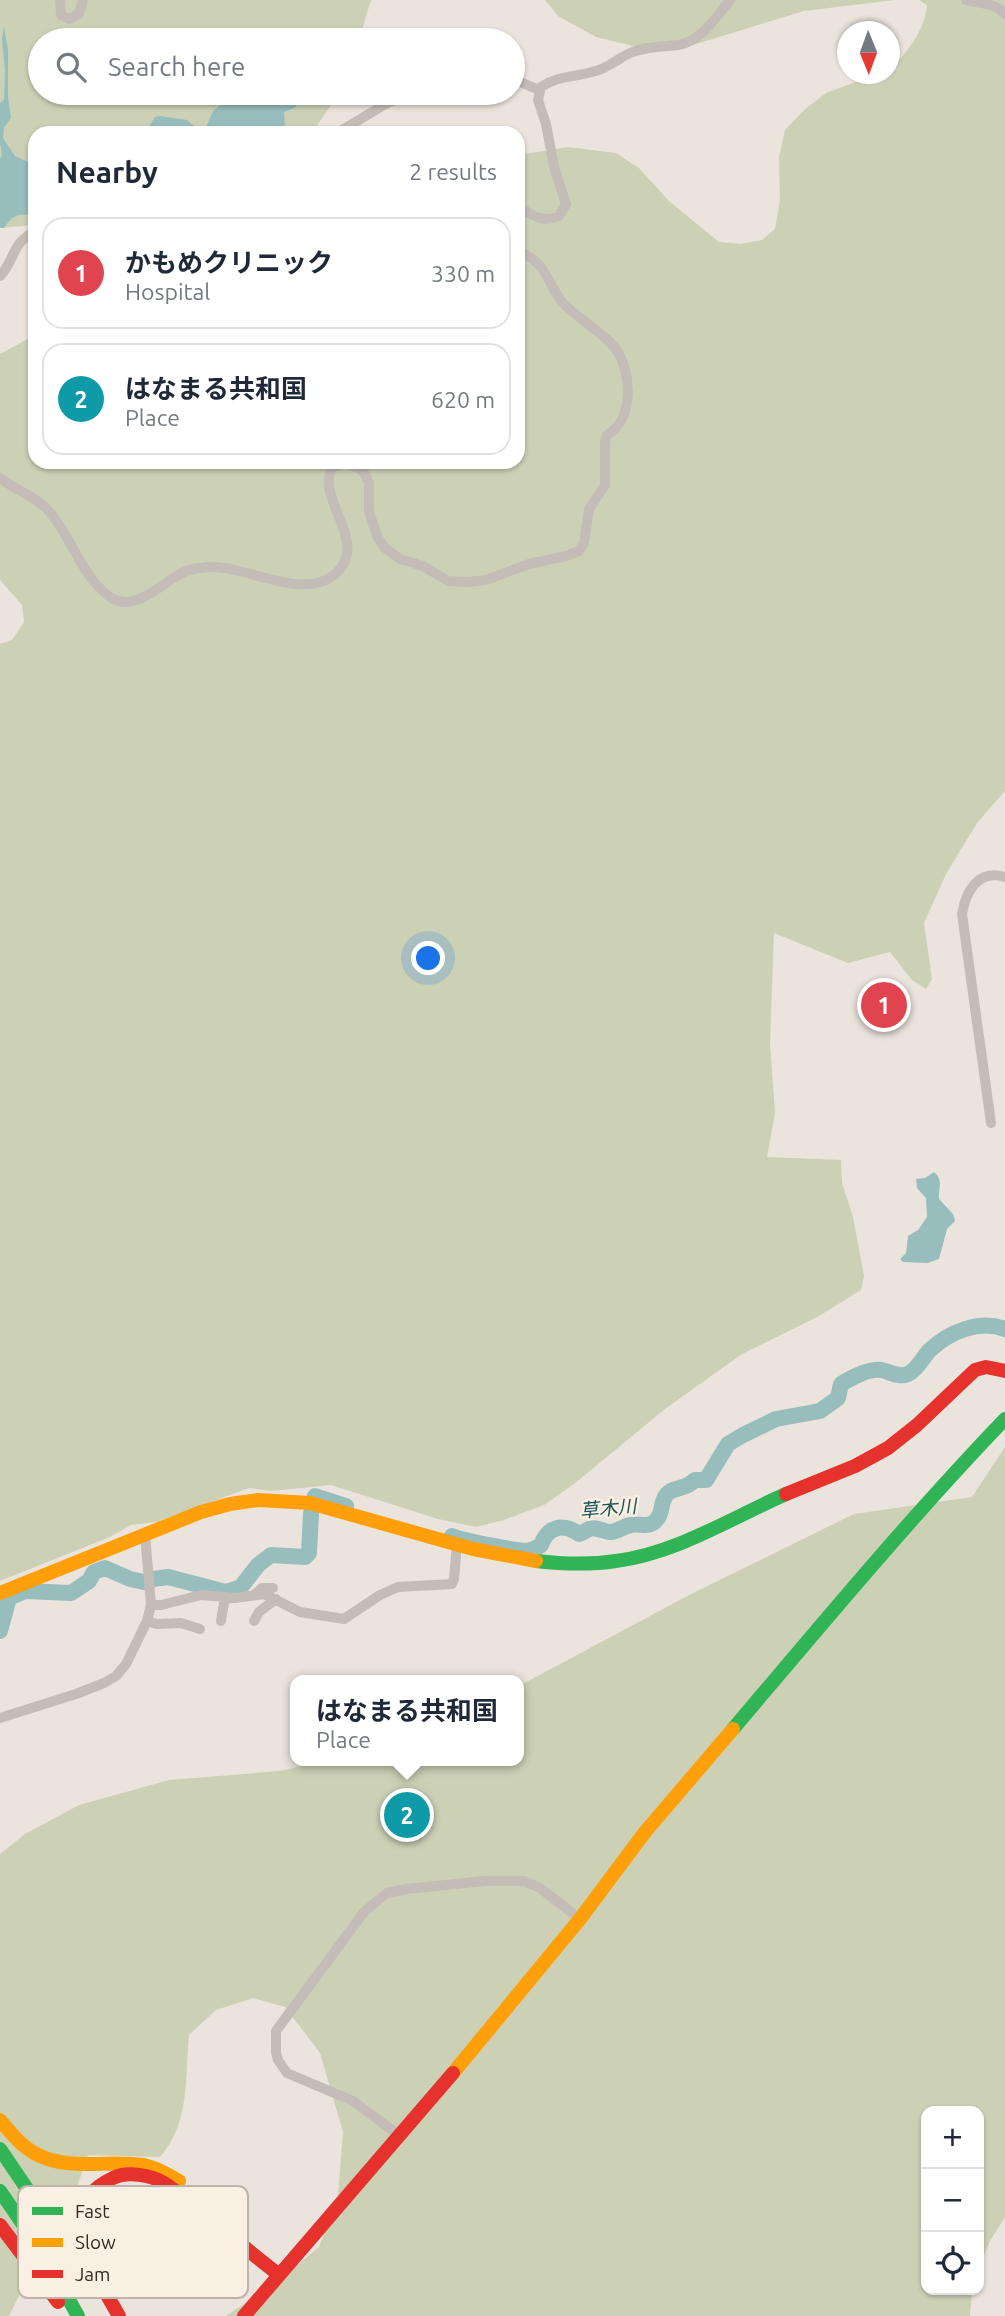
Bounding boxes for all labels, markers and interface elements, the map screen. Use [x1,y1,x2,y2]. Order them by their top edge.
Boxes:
north arrow [837,21,900,84]
search box [28,28,525,105]
icon: search [52,48,90,86]
text: Search here [108,52,245,81]
text: Nearby [56,155,158,189]
text: 2 results [409,159,497,184]
text: かもめクリニック [125,248,333,277]
text: 1 [75,261,87,286]
text: 330 m [431,261,495,286]
text: Hospital [125,279,210,304]
text: はなまる共和国 [125,374,307,403]
text: 2 [75,387,87,412]
text: 620 m [431,387,495,412]
text: Place [125,405,180,430]
your location [411,941,445,975]
pin: 1 [861,979,907,1031]
water label: 草木川 [579,1494,639,1521]
popup [290,1675,524,1766]
text: はなまる共和国 [316,1696,498,1725]
text: Place [316,1727,371,1752]
pin: 2 [384,1789,430,1841]
map controls [921,2106,984,2295]
button: + [921,2106,984,2169]
button: − [921,2169,984,2232]
legend [18,2186,248,2298]
text: Fast [75,2200,110,2222]
text: Slow [75,2231,116,2253]
button: locate [921,2232,984,2295]
text: Jam [75,2263,111,2285]

